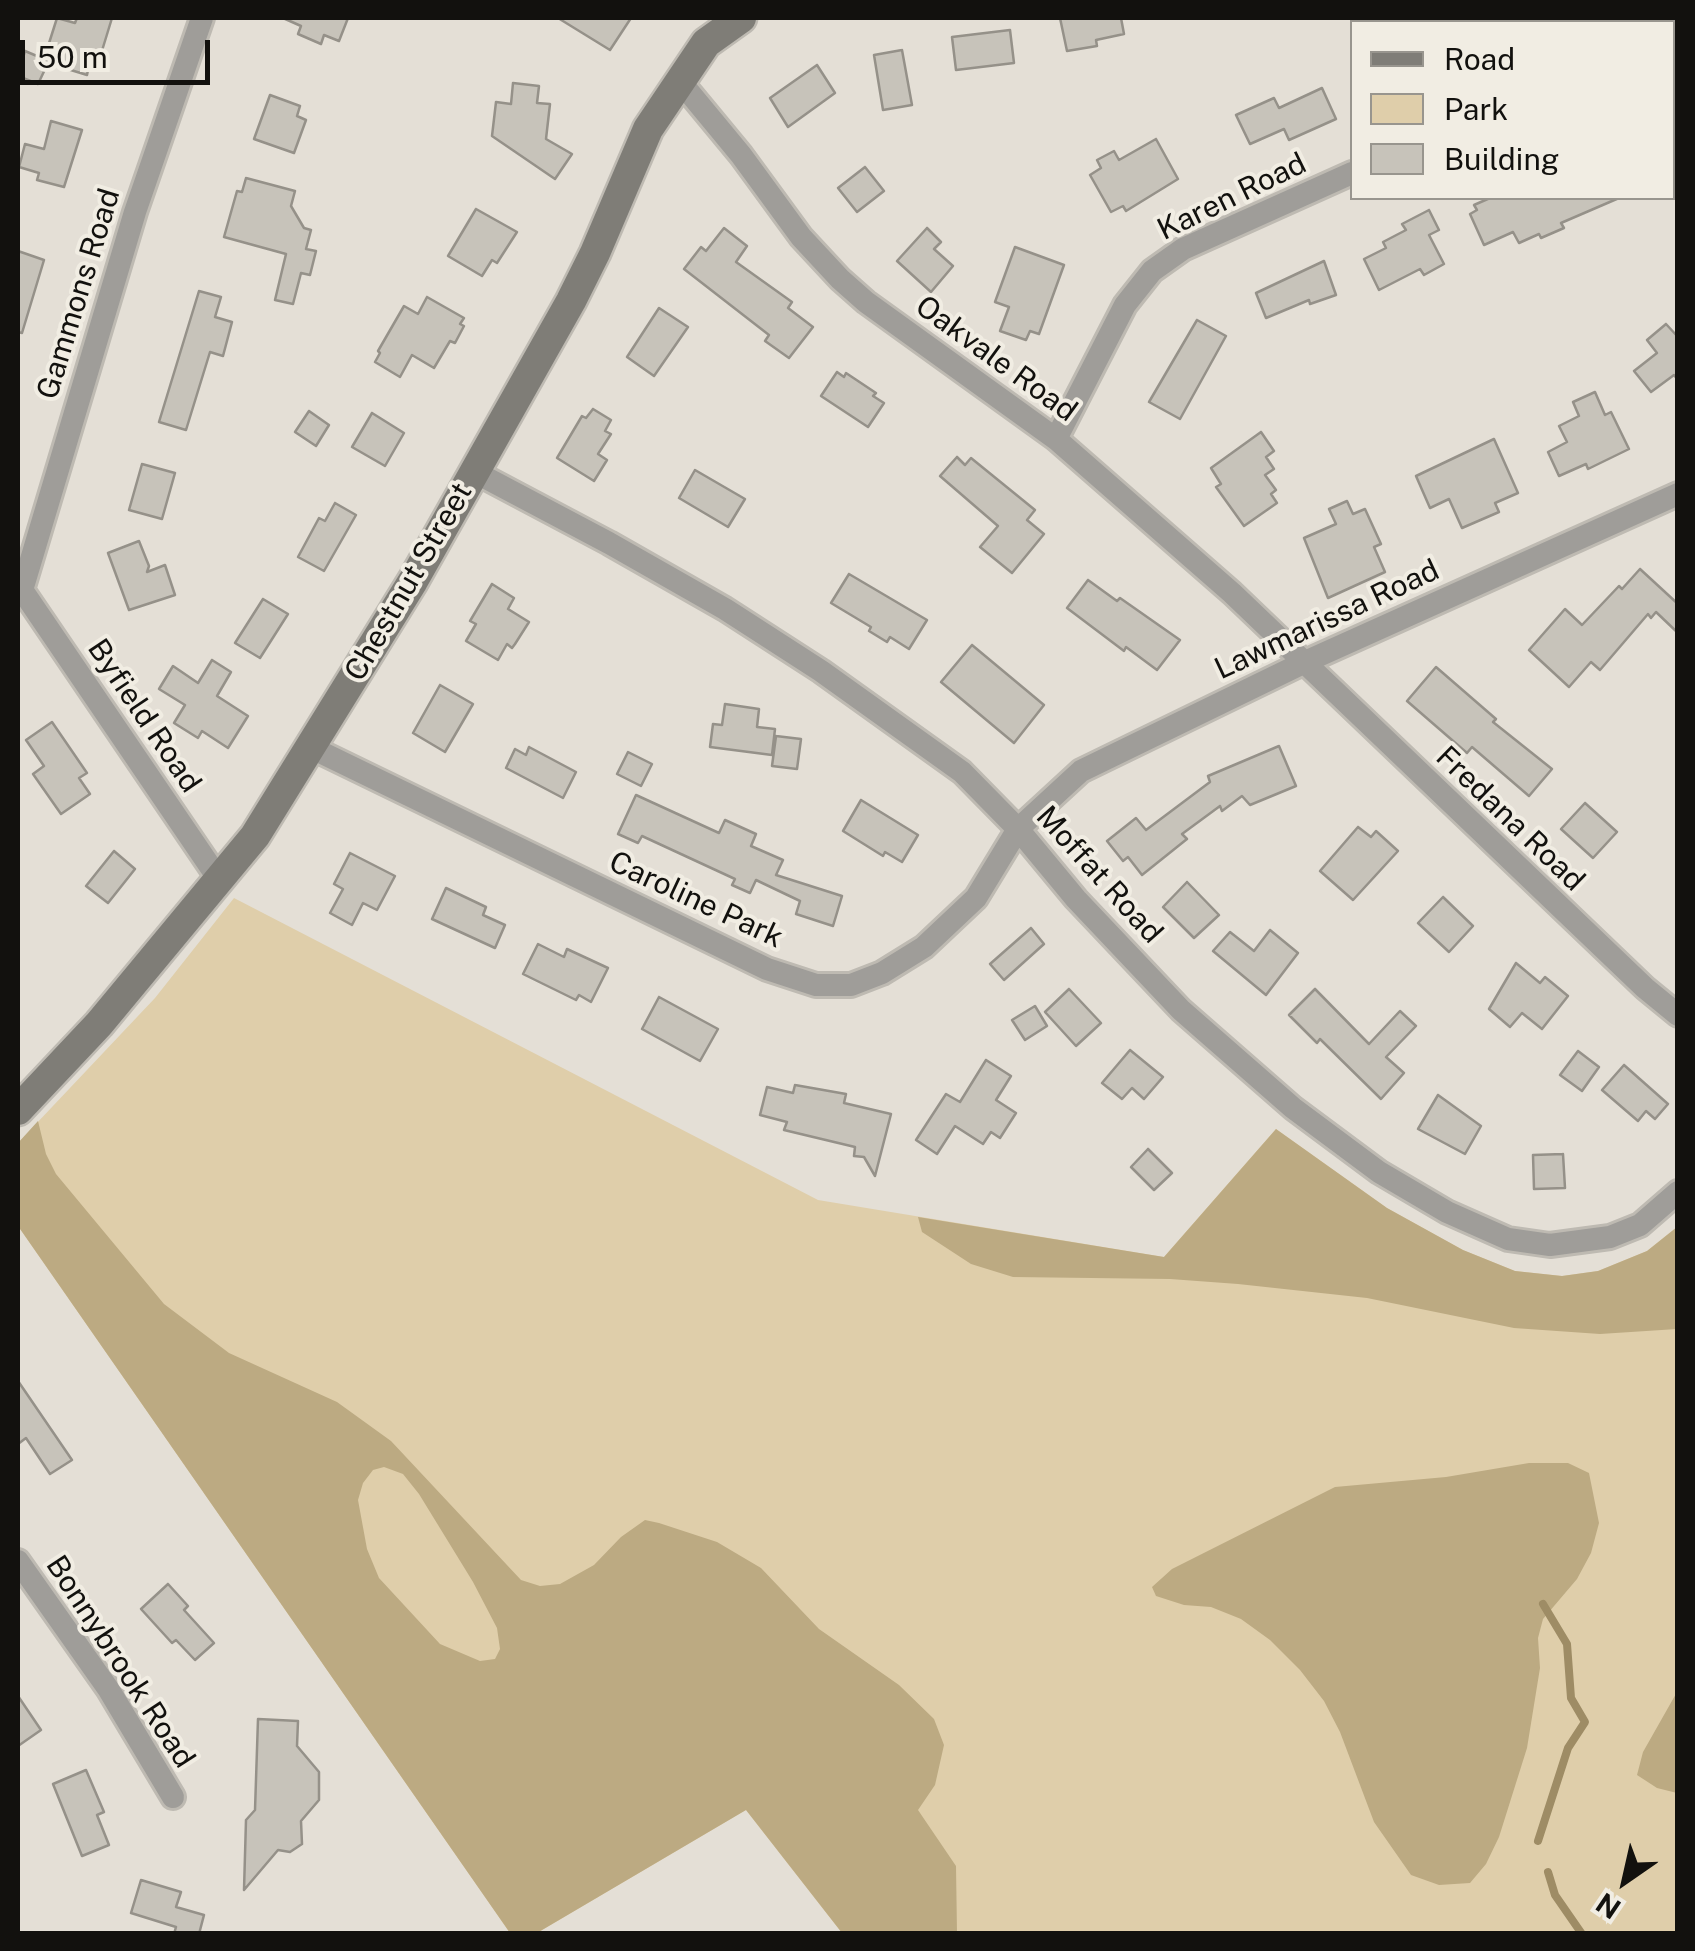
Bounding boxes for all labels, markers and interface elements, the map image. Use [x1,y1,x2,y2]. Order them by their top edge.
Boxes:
scale bar [25,20,215,82]
legend [1350,20,1675,200]
text: 50 m [37,39,108,75]
text: Road [1444,41,1515,77]
text: Park [1444,91,1508,127]
text: Building [1444,141,1559,177]
street label: Karen Road [1152,146,1312,248]
street label: Gammons Road [30,184,128,404]
street label: Oakvale Road [908,288,1084,430]
street label: Chestnut Street [338,477,480,687]
street label: Lawmarissa Road [1209,552,1445,688]
street label: Byfield Road [80,633,208,799]
street label: Fredana Road [1428,739,1592,899]
street label: Moffat Road [1028,799,1170,951]
street label: Caroline Park [603,844,789,956]
street label: Bonnybrook Road [38,1549,202,1775]
north arrow [1575,1831,1675,1931]
text: N [1590,1886,1626,1926]

